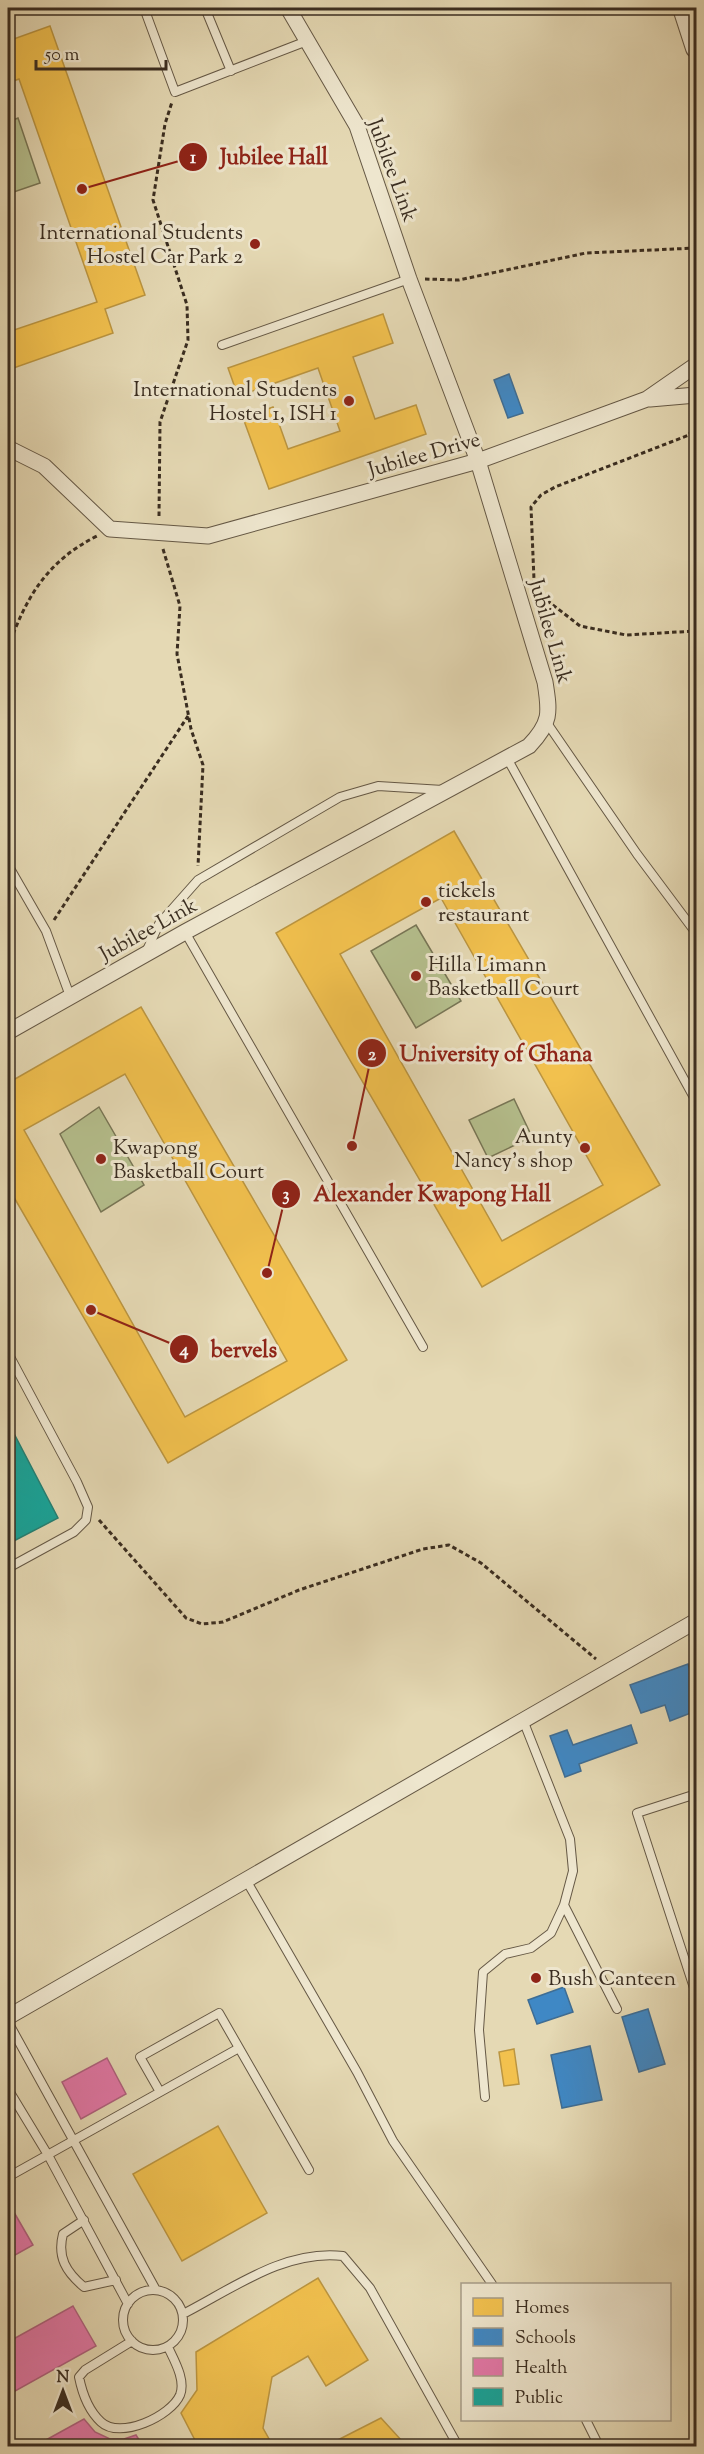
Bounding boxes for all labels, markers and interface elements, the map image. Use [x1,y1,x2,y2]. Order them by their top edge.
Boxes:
scale bar [36,33,166,71]
text: 50 m [44,43,80,69]
street label: Jubilee Link [358,114,424,227]
callout: Jubilee Hall [178,137,340,177]
text: Jubilee Hall [218,143,329,175]
text: 1 [190,146,197,172]
place label: International Students Hostel Car Park 2 [39,219,243,273]
marker: International Students Hostel Car Park 2 [248,237,262,251]
place label: International Students Hostel 1, ISH 1 [133,376,337,430]
marker: International Students Hostel 1, ISH 1 [342,394,356,408]
street label: Jubilee Drive [364,426,484,487]
street label: Jubilee Link [520,575,578,688]
place label: tickels restaurant [438,877,530,931]
street label: Jubilee Link [94,891,204,970]
marker: tickels restaurant [419,895,433,909]
place label: Hilla Limann Basketball Court [428,951,579,1005]
marker: Hilla Limann Basketball Court [409,969,423,983]
callout: University of Ghana [357,1033,604,1073]
text: University of Ghana [400,1040,593,1072]
text: 2 [368,1043,377,1069]
place label: Aunty Nancy's shop [454,1123,574,1177]
place label: Kwapong Basketball Court [113,1134,264,1188]
marker: Aunty Nancy's shop [578,1141,592,1155]
marker: Kwapong Basketball Court [94,1152,108,1166]
callout: Alexander Kwapong Hall [271,1174,563,1214]
text: Alexander Kwapong Hall [313,1180,552,1212]
text: 3 [282,1183,290,1209]
callout: bervels [169,1329,289,1369]
text: bervels [210,1336,278,1368]
text: 4 [178,1338,189,1364]
place label: Bush Canteen [548,1965,676,1995]
marker: Bush Canteen [529,1971,543,1985]
legend [461,2283,671,2421]
text: Homes [515,2296,569,2322]
text: Schools [515,2326,576,2352]
text: Health [515,2356,568,2382]
north arrow [33,2361,93,2421]
text: N [57,2367,70,2390]
text: Public [515,2386,563,2412]

